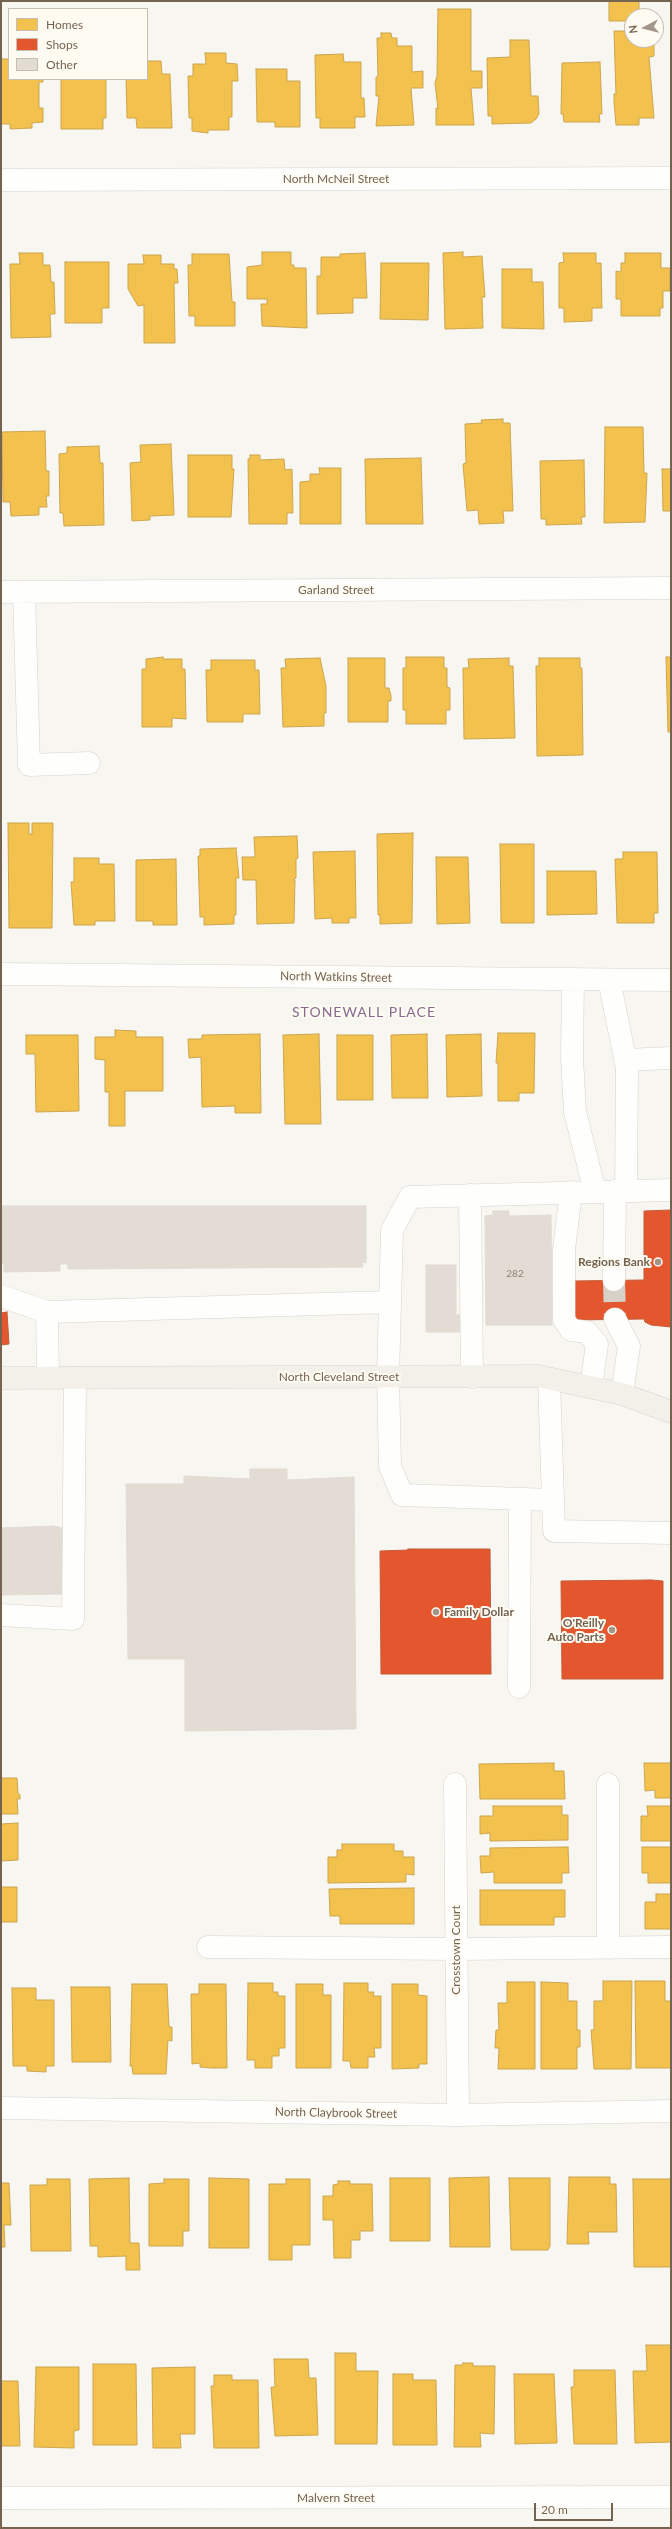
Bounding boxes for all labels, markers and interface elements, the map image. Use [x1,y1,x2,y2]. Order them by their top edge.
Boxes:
legend [8,8,148,80]
north arrow [624,8,664,48]
text: Homes [46,17,83,32]
text: N [626,24,640,34]
text: Shops [46,37,78,52]
text: Other [46,57,77,72]
street label: North McNeil Street [283,172,389,186]
street label: Garland Street [298,583,374,597]
street label: North Watkins Street [280,969,392,985]
district label: STONEWALL PLACE [292,1004,436,1020]
place label: Regions Bank [578,1255,650,1269]
marker: Regions Bank [653,1257,663,1267]
house number: 282 [506,1268,524,1280]
street label: North Cleveland Street [279,1370,399,1384]
place label: Family Dollar [444,1605,514,1619]
marker: Family Dollar [431,1607,441,1617]
place label: O'Reilly Auto Parts [547,1616,604,1644]
marker: O'Reilly Auto Parts [607,1625,617,1635]
street label: Crosstown Court [449,1905,463,1995]
street label: North Claybrook Street [275,2105,397,2121]
street label: Malvern Street [297,2491,375,2505]
scale bar [536,2495,615,2521]
text: 20 m [541,2502,568,2517]

